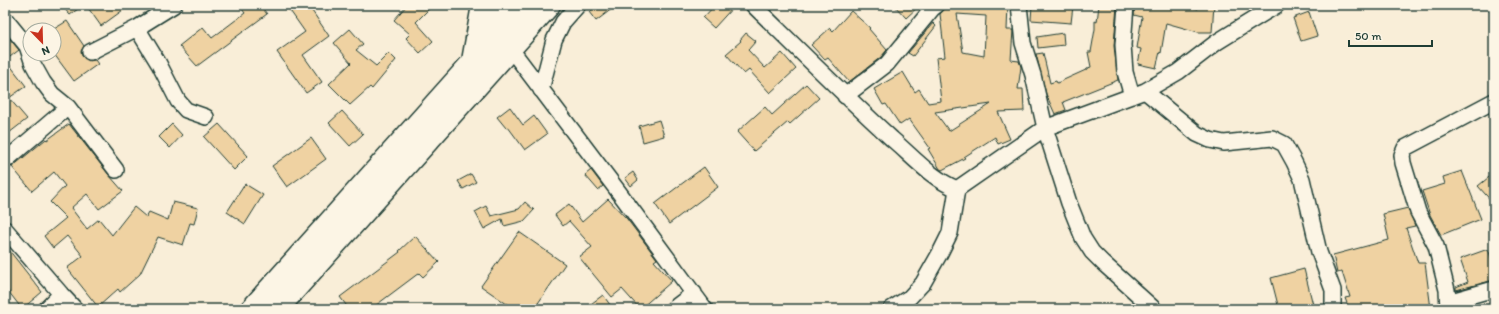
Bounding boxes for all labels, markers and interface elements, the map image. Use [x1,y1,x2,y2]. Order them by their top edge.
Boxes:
north arrow [22,22,62,62]
scale bar [1349,22,1432,48]
text: 50 m [1355,29,1381,43]
text: N [40,43,52,58]

